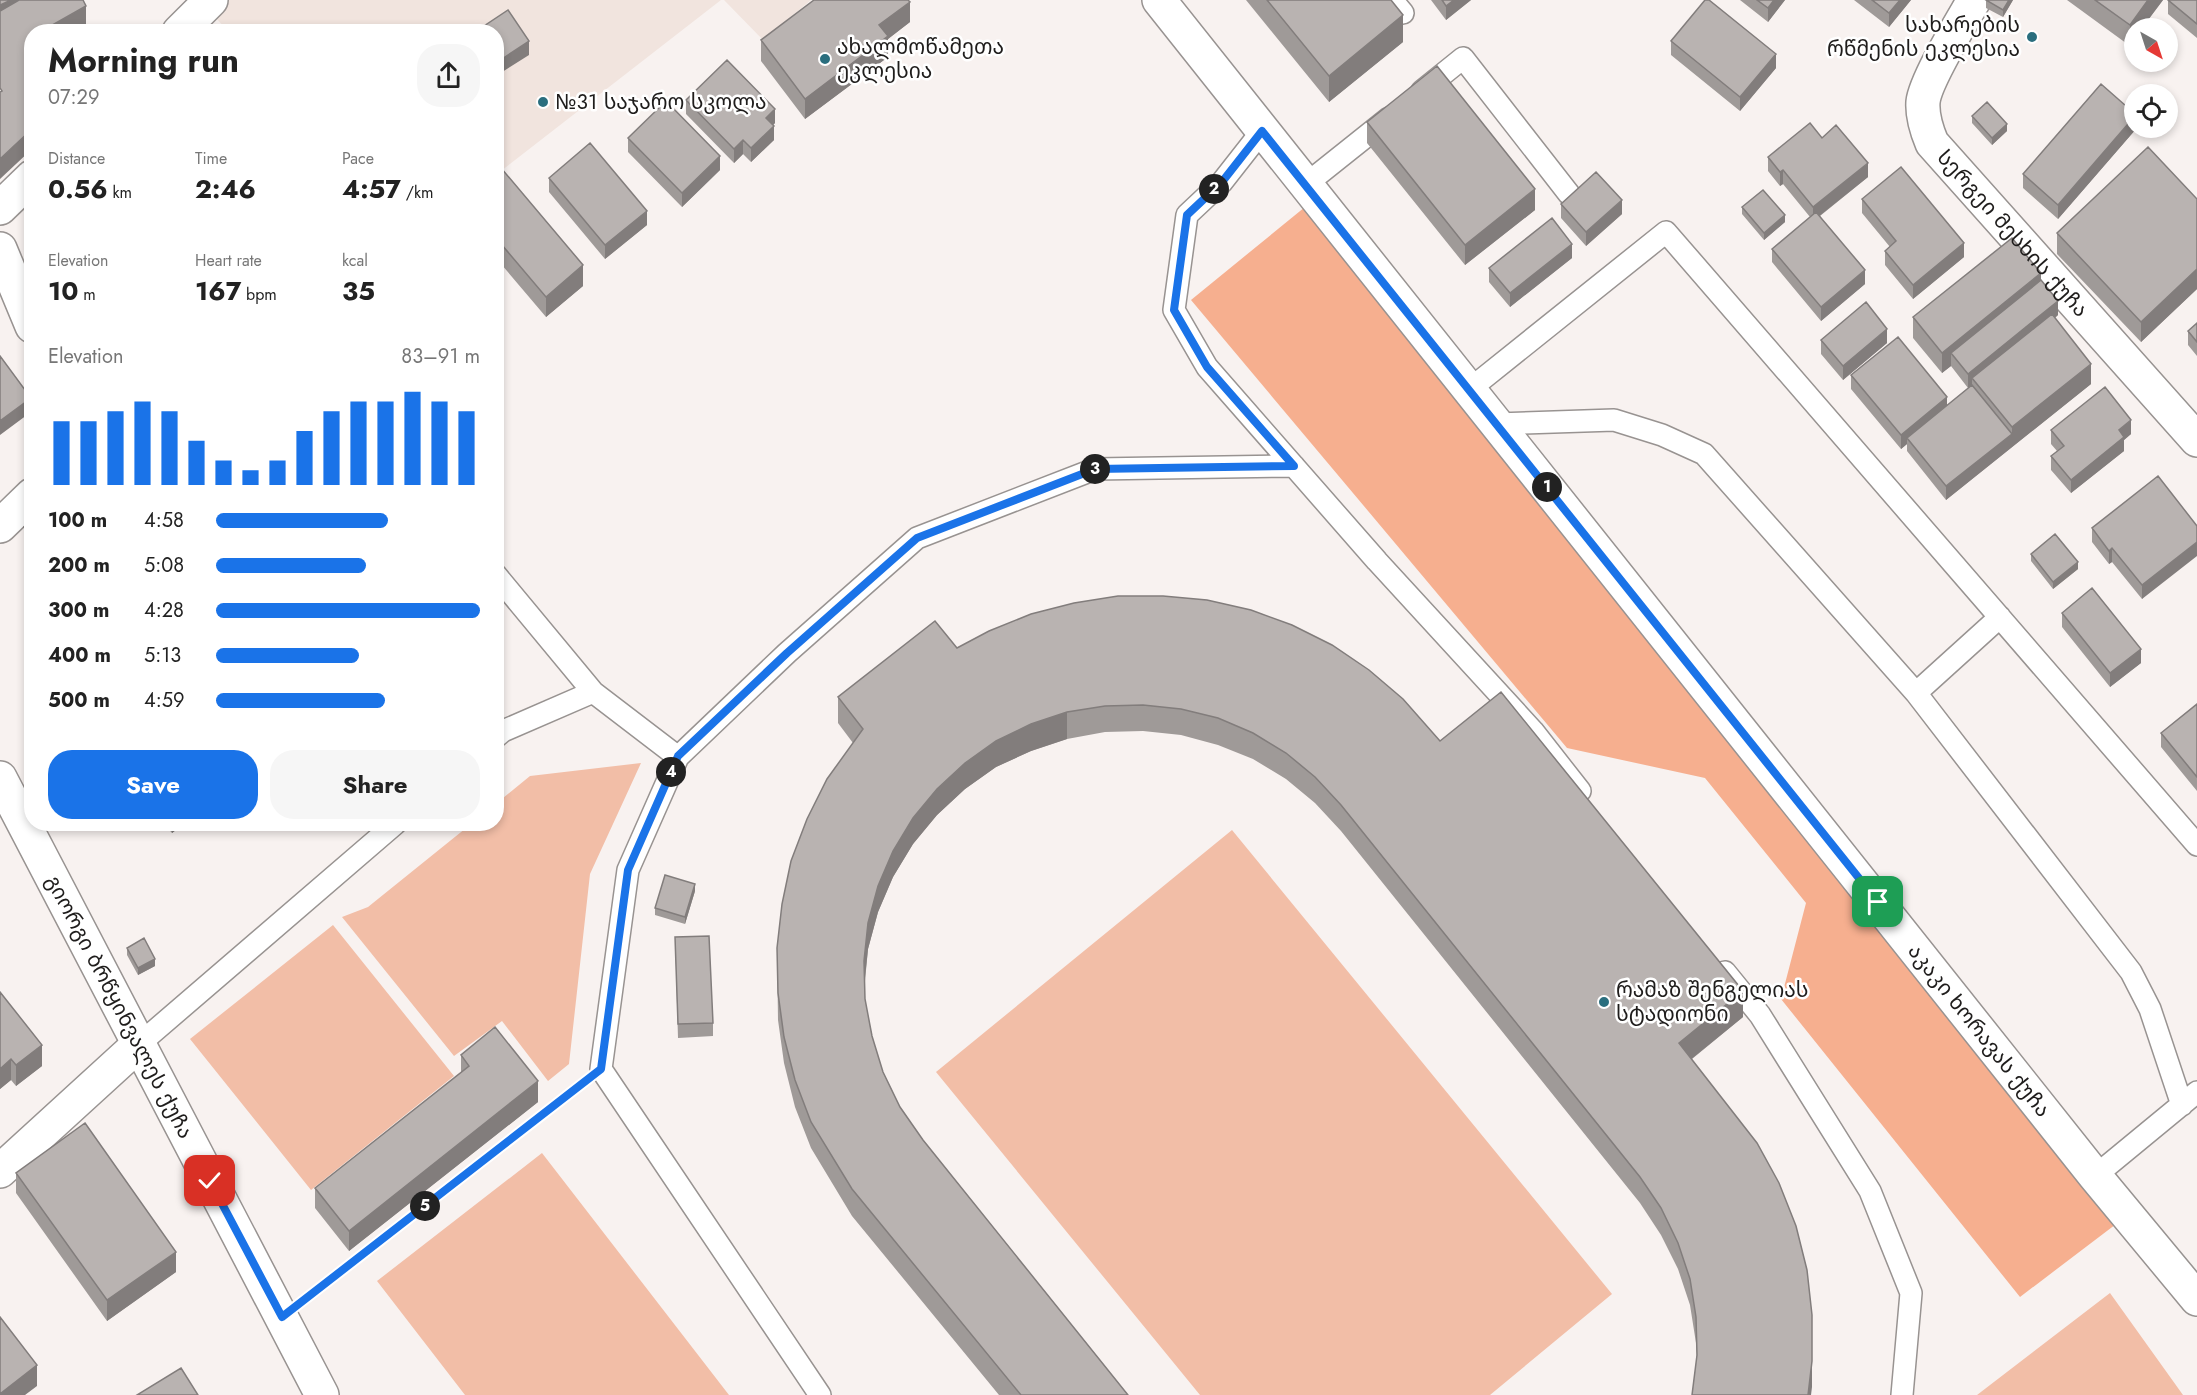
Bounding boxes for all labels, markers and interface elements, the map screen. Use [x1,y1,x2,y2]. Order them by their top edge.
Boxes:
place label: სახარების რწმენის ეკლესია [1827,10,2020,64]
north arrow [2124,18,2178,72]
map controls [2124,18,2178,138]
marker: სახარების რწმენის ეკლესია [2025,30,2039,44]
place label: ახალმოწამეთა ეკლესია [837,32,1004,86]
text: Morning run [48,37,239,84]
button: share [417,44,480,107]
marker: ახალმოწამეთა ეკლესია [818,52,832,66]
text: 07:29 [48,83,99,112]
button: locate [2124,84,2178,138]
place label: №31 საჯარო სკოლა [555,87,767,117]
marker: №31 საჯარო სკოლა [536,95,550,109]
street label: სერგეი მესხის ქუჩა [1930,143,2095,324]
text: Distance [48,147,105,170]
text: Time [195,147,227,170]
text: Pace [342,147,374,170]
text: 0.56 [48,170,108,208]
text: 2:46 [195,170,256,208]
text: 4:57 [342,170,401,208]
pin: 2 [1199,174,1229,204]
text: 2 [1209,177,1219,200]
text: km [108,181,132,204]
text: /km [401,181,434,204]
text: Elevation [48,249,108,272]
text: Heart rate [195,249,262,272]
text: kcal [342,249,368,272]
text: 10 [48,272,78,310]
text: 167 [195,272,241,310]
text: 35 [342,272,375,310]
text: m [78,283,96,306]
text: bpm [241,283,277,306]
text: Elevation [48,342,123,371]
text: 83–91 m [401,342,480,371]
pin: 3 [1080,454,1110,484]
text: 3 [1090,457,1100,480]
pin: 1 [1532,472,1562,502]
text: 1 [1543,475,1551,498]
text: 100 m [48,506,107,535]
text: 4:58 [144,506,184,535]
text: 200 m [48,551,110,580]
text: 5:08 [144,551,184,580]
text: 300 m [48,596,109,625]
text: 4:28 [144,596,184,625]
text: 400 m [48,641,111,670]
text: 5:13 [144,641,181,670]
text: 500 m [48,686,110,715]
text: 4:59 [144,686,184,715]
button: Save [48,750,258,819]
button: Share [270,750,480,819]
pin: 4 [656,757,686,787]
text: 4 [665,760,677,783]
street label: გიორგი ბრწყინვალეს ქუჩა [38,870,201,1144]
pin [1852,876,1903,927]
icon: arrive [1861,885,1894,918]
street label: აკაკი ხორავას ქუჩა [1901,937,2058,1124]
place label: რამაზ შენგელიას სტადიონი [1616,975,1808,1029]
marker: რამაზ შენგელიას სტადიონი [1597,995,1611,1009]
pin [184,1155,235,1206]
icon: check [193,1164,226,1197]
pin: 5 [410,1191,440,1221]
text: 5 [420,1194,430,1217]

